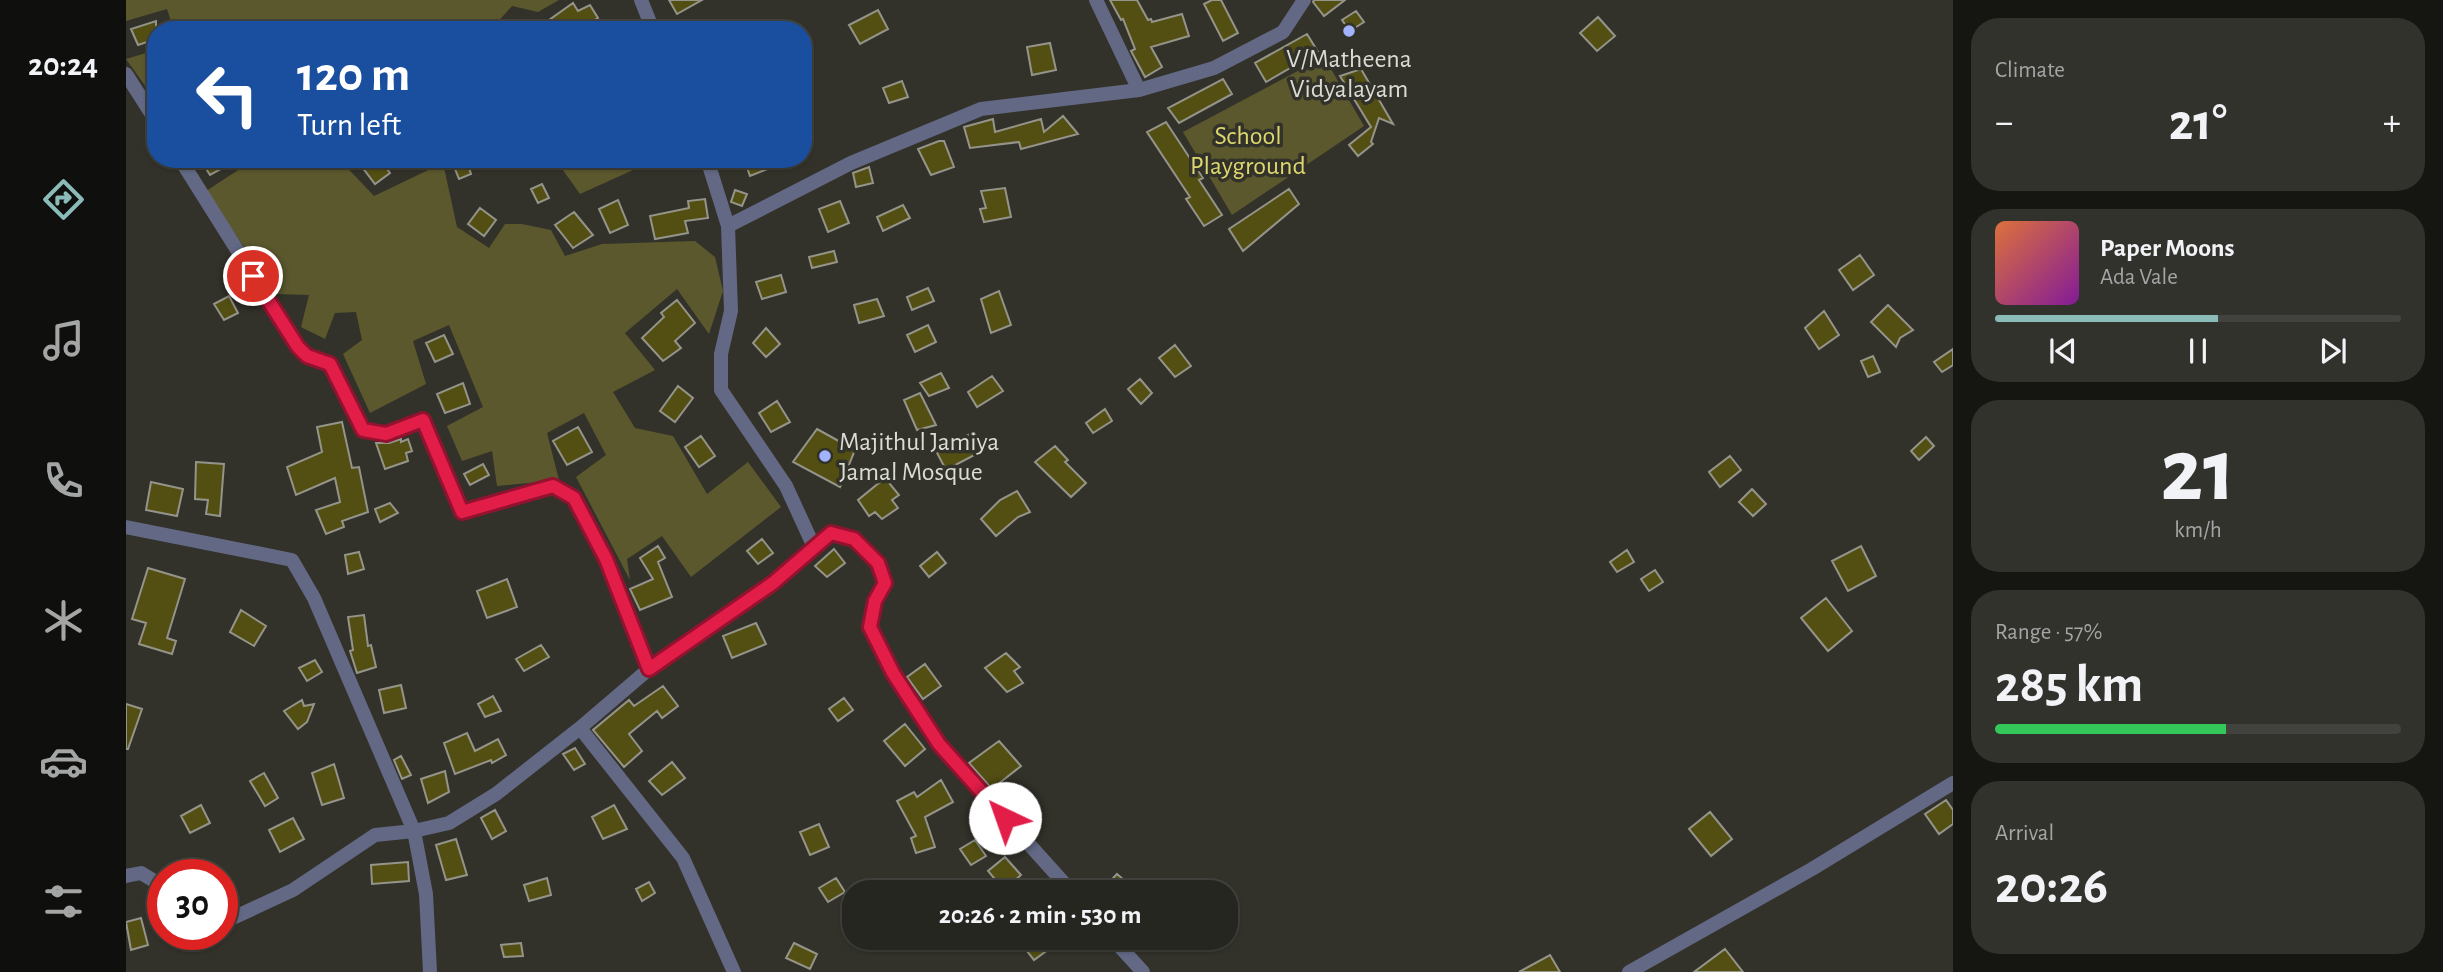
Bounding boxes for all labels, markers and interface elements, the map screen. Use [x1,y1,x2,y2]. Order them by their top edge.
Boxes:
marker: V/Matheena Vidyalayam [1341,23,1357,39]
place label: V/Matheena Vidyalayam [1286,46,1412,102]
text: 20:24 [28,49,98,81]
icon: left [182,49,273,140]
text: 120 m [297,51,410,100]
text: Climate [1995,59,2065,82]
text: 21° [2169,97,2227,149]
text: − [1995,104,2013,142]
text: + [2383,104,2401,142]
text: Turn left [297,109,401,141]
park label: School Playground [1190,123,1306,179]
icon: directions [39,175,88,224]
text: Paper Moons [2100,235,2235,261]
pin [223,246,283,306]
icon: arrive [234,257,272,295]
text: Ada Vale [2100,266,2178,289]
icon: music [39,316,88,365]
icon: previous [2044,332,2082,370]
icon: pause [2179,332,2217,370]
icon: next [2314,332,2352,370]
text: 21 [2160,426,2236,517]
place label: Majithul Jamiya Jamal Mosque [839,429,999,485]
marker: Majithul Jamiya Jamal Mosque [817,448,833,464]
icon: phone [39,456,88,505]
text: km/h [2174,519,2222,542]
icon: climate [39,596,88,645]
text: Range · 57% [1995,621,2102,644]
text: 285 km [1995,659,2143,711]
icon: car [39,737,88,786]
position arrow [968,781,1042,855]
text: Arrival [1995,822,2054,845]
speed limit sign: 30 [147,859,238,950]
text: 20:26 [1995,860,2108,912]
icon: filters [39,877,88,926]
text: 20:26 · 2 min · 530 m [939,902,1141,928]

